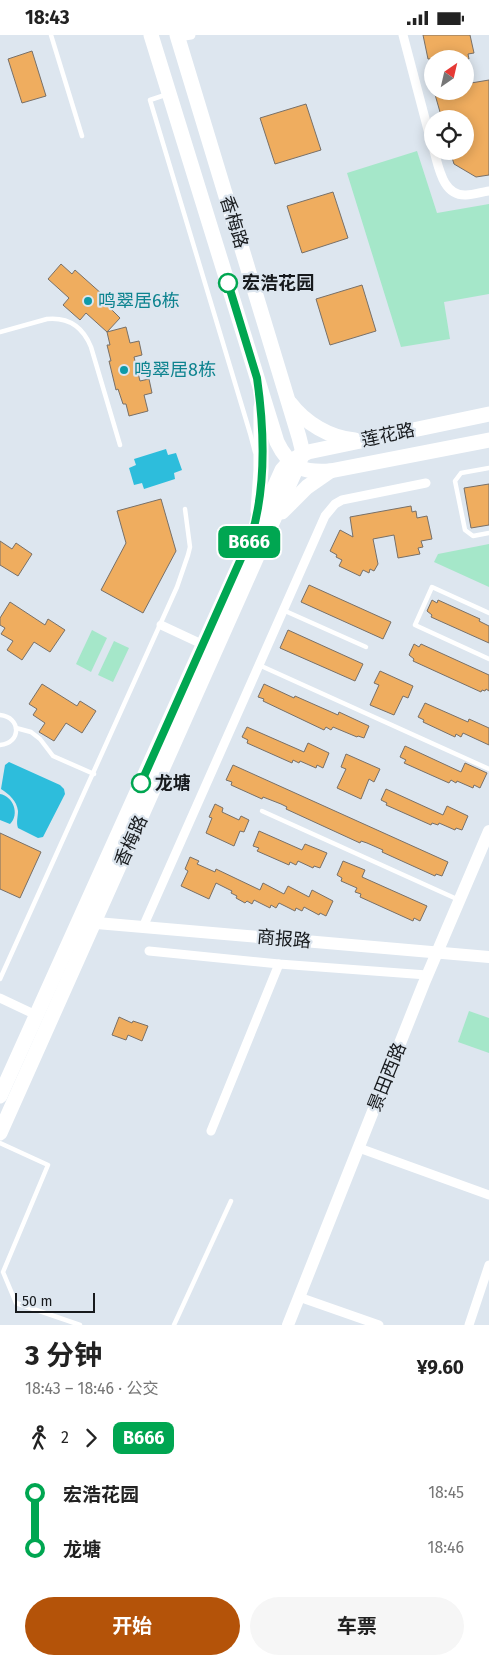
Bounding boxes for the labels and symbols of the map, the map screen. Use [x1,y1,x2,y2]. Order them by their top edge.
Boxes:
north arrow [424,50,474,100]
street label: 香梅路 [216,193,252,251]
place label: 宏浩花园 [242,272,314,294]
marker: 宏浩花园 [218,273,238,293]
place label: 鸣翠居6栋 [98,290,180,312]
marker: 鸣翠居6栋 [82,295,94,307]
place label: 鸣翠居8栋 [134,359,216,381]
marker: 鸣翠居8栋 [118,364,130,376]
street label: 莲花路 [359,419,417,451]
line badge: B666 [214,526,284,558]
place label: 龙塘 [155,772,191,794]
marker: 龙塘 [131,773,151,793]
street label: 香梅路 [110,812,152,870]
street label: 商报路 [256,926,312,952]
street label: 景田西路 [363,1040,411,1114]
scale bar [15,1290,95,1313]

